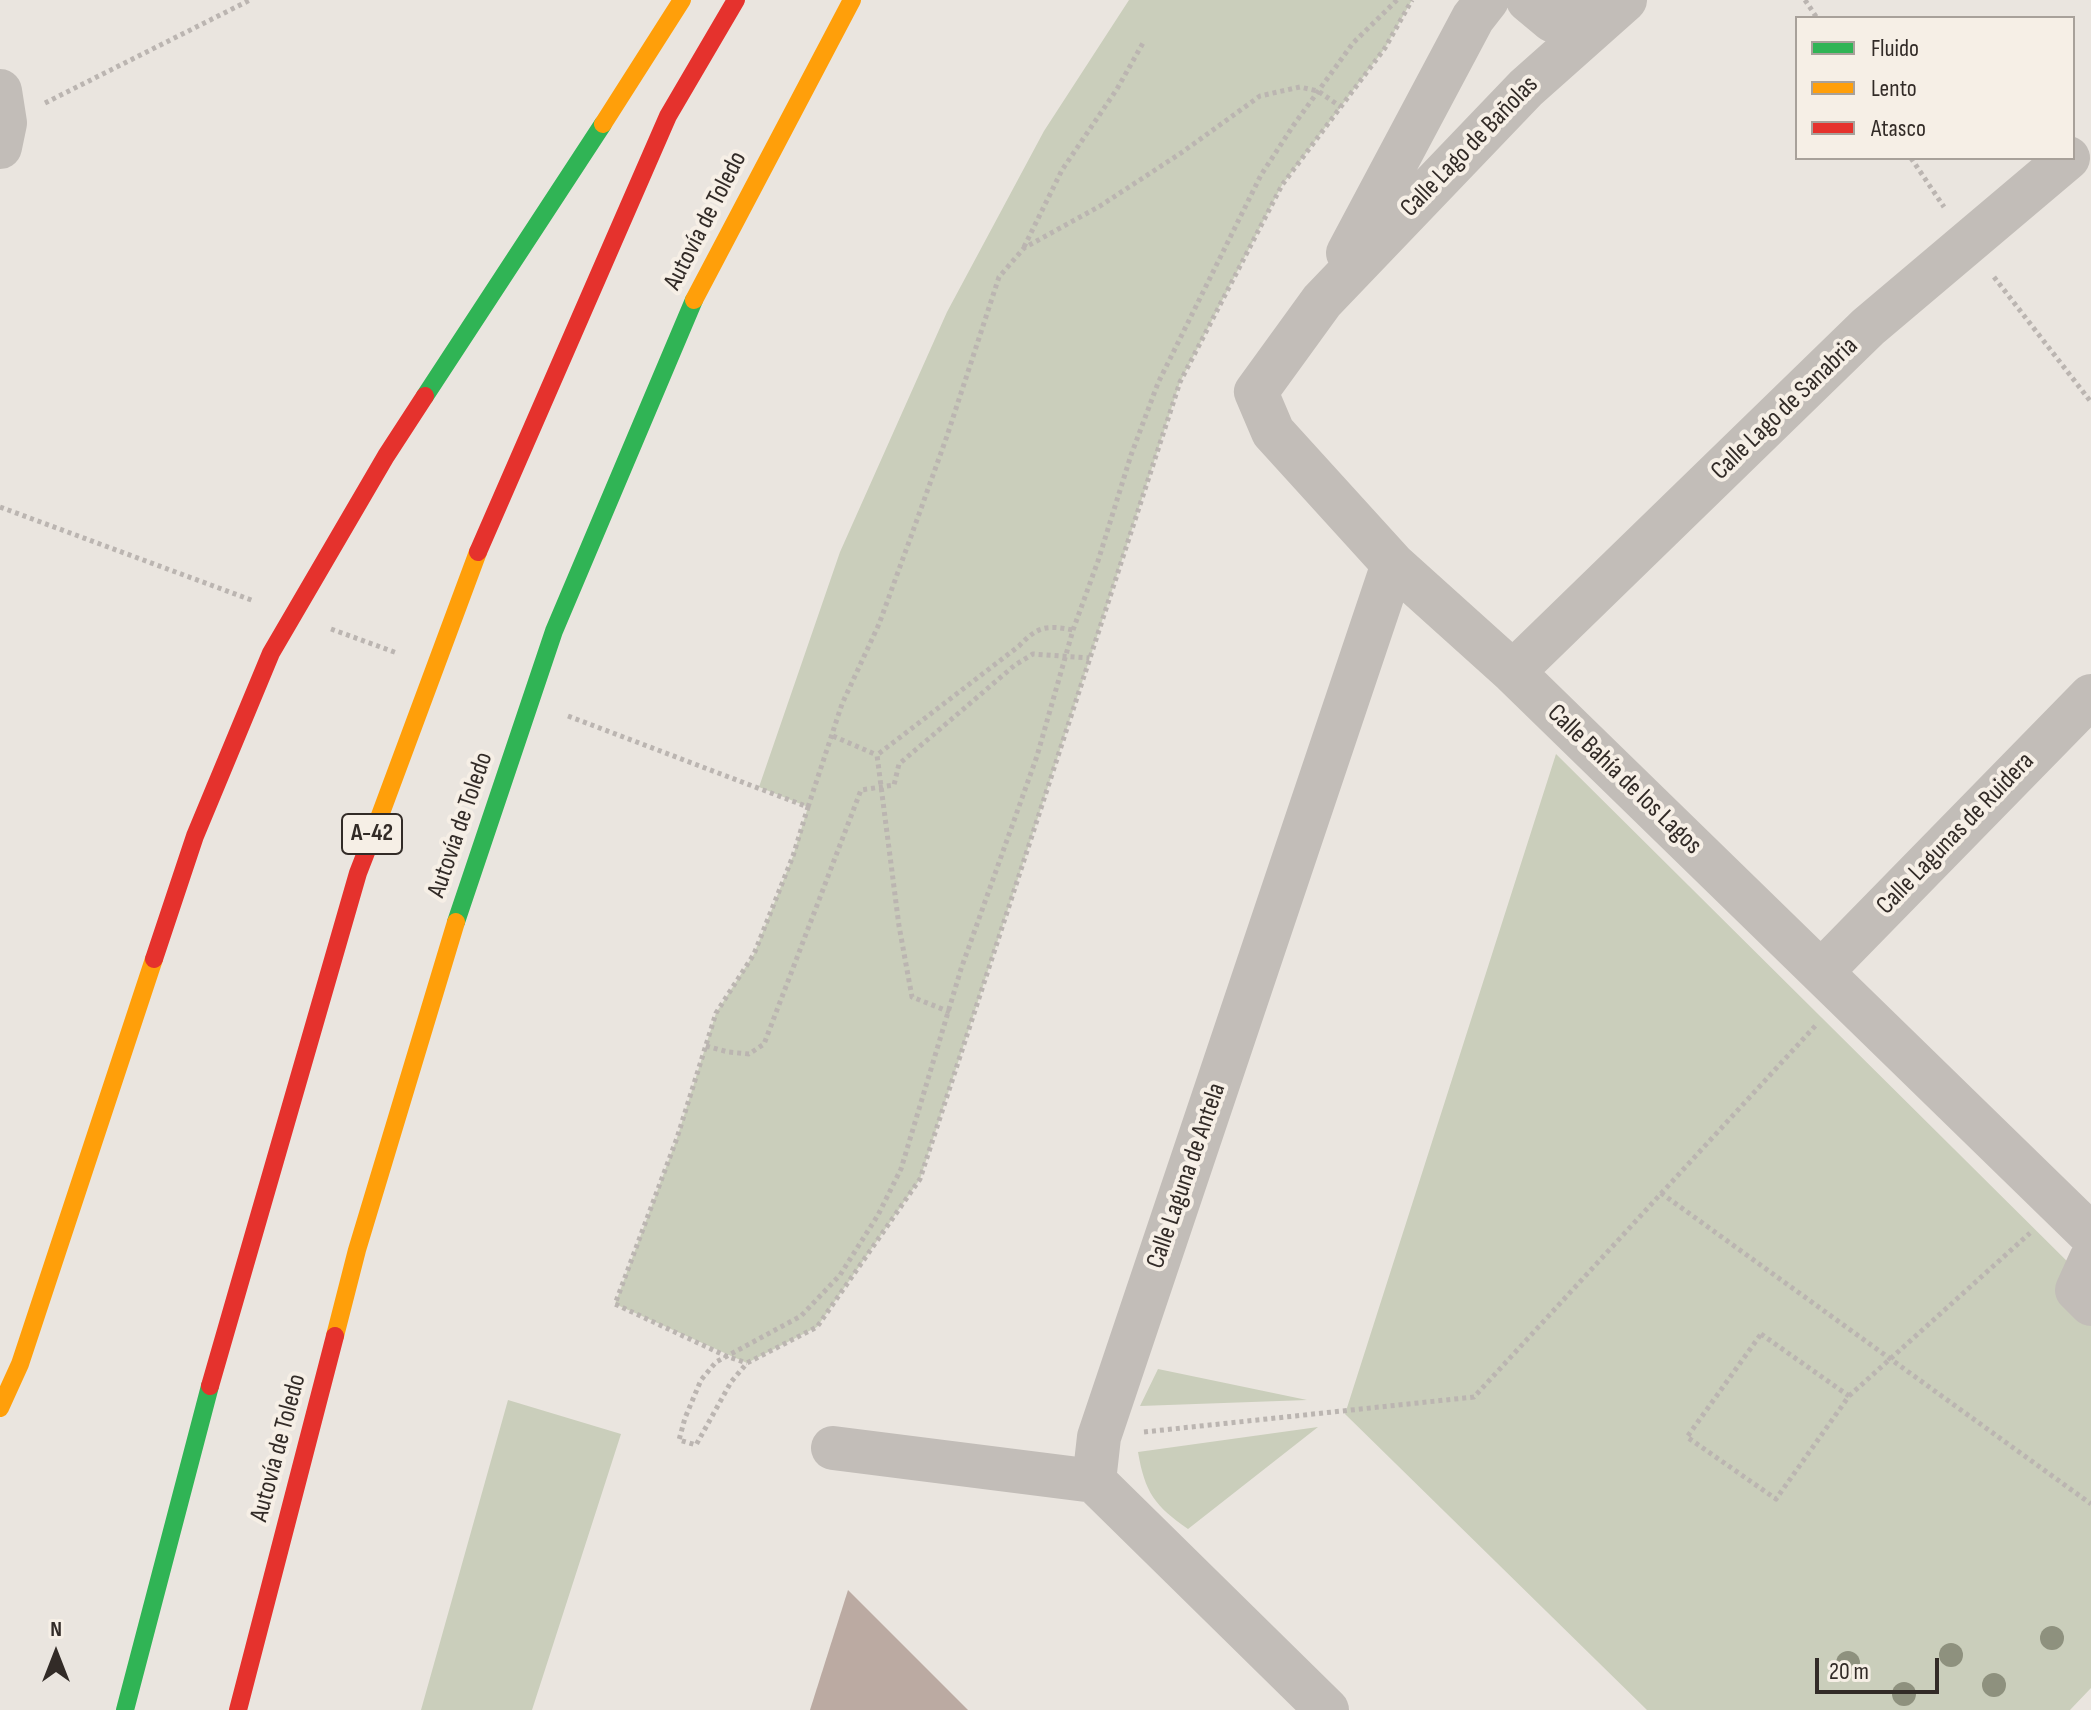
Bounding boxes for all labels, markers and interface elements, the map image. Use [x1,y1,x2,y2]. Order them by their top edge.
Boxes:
legend [1795,16,2075,160]
text: Fluido [1871,34,1919,63]
street label: Calle Lago de Bañolas [1395,70,1545,224]
text: Lento [1871,74,1917,103]
text: Atasco [1871,114,1926,143]
street label: Autovía de Toledo [658,147,754,295]
street label: Calle Lago de Sanabria [1705,331,1865,487]
street label: Calle Bahía de los Lagos [1540,698,1708,862]
street label: Calle Lagunas de Ruidera [1871,746,2041,922]
street label: Autovía de Toledo [422,748,500,902]
road number: A-42 [342,814,402,854]
street label: Calle Laguna de Antela [1141,1079,1233,1273]
street label: Autovía de Toledo [244,1371,314,1525]
north arrow [16,1614,96,1694]
text: N [50,1616,62,1643]
scale bar [1819,1642,1943,1692]
text: 20 m [1829,1657,1869,1686]

